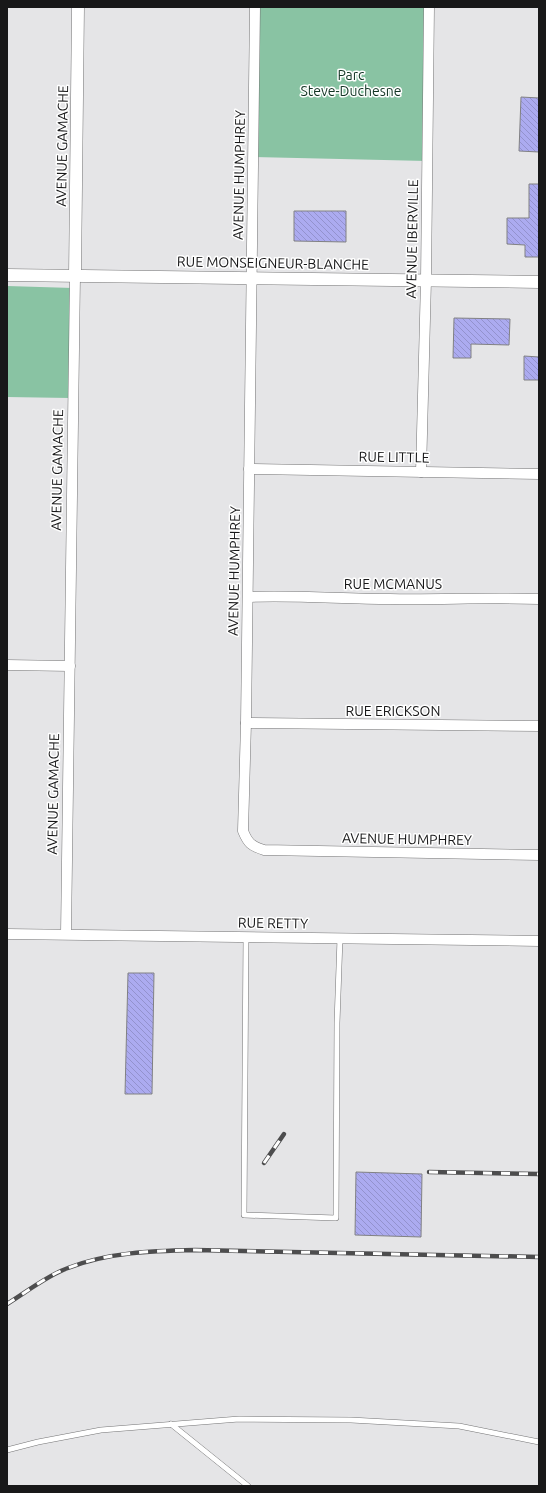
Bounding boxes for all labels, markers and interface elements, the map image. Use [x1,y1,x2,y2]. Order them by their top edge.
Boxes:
park label: Parc Steve-Duchesne [300,67,402,99]
street label: AVENUE GAMACHE [53,85,71,207]
street label: AVENUE HUMPHREY [230,110,248,240]
street label: AVENUE IBERVILLE [403,179,421,299]
street label: RUE MONSEIGNEUR-BLANCHE [177,253,369,273]
street label: AVENUE GAMACHE [48,409,66,531]
street label: RUE LITTLE [358,448,430,466]
street label: AVENUE HUMPHREY [225,506,243,636]
street label: RUE MCMANUS [344,576,442,592]
street label: RUE ERICKSON [346,703,440,719]
street label: AVENUE GAMACHE [44,733,62,855]
street label: AVENUE HUMPHREY [342,830,472,848]
street label: RUE RETTY [238,914,308,932]

